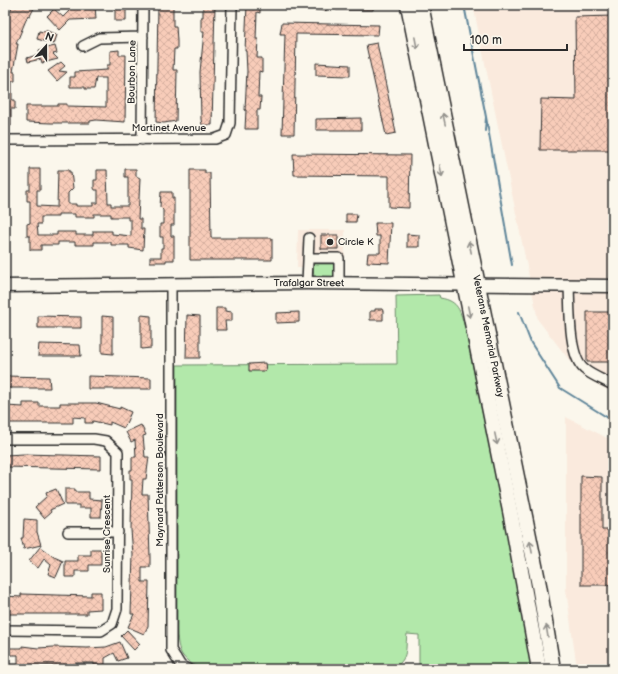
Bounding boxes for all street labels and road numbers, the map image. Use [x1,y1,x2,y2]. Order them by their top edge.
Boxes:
street label: Bourbon Lane [125,40,139,104]
street label: Martinet Avenue [132,122,206,134]
street label: Veterans Memorial Parkway [470,274,507,399]
street label: Trafalgar Street [274,277,344,289]
street label: Maynard Patterson Boulevard [154,413,166,547]
street label: Sunrise Crescent [101,495,113,573]

